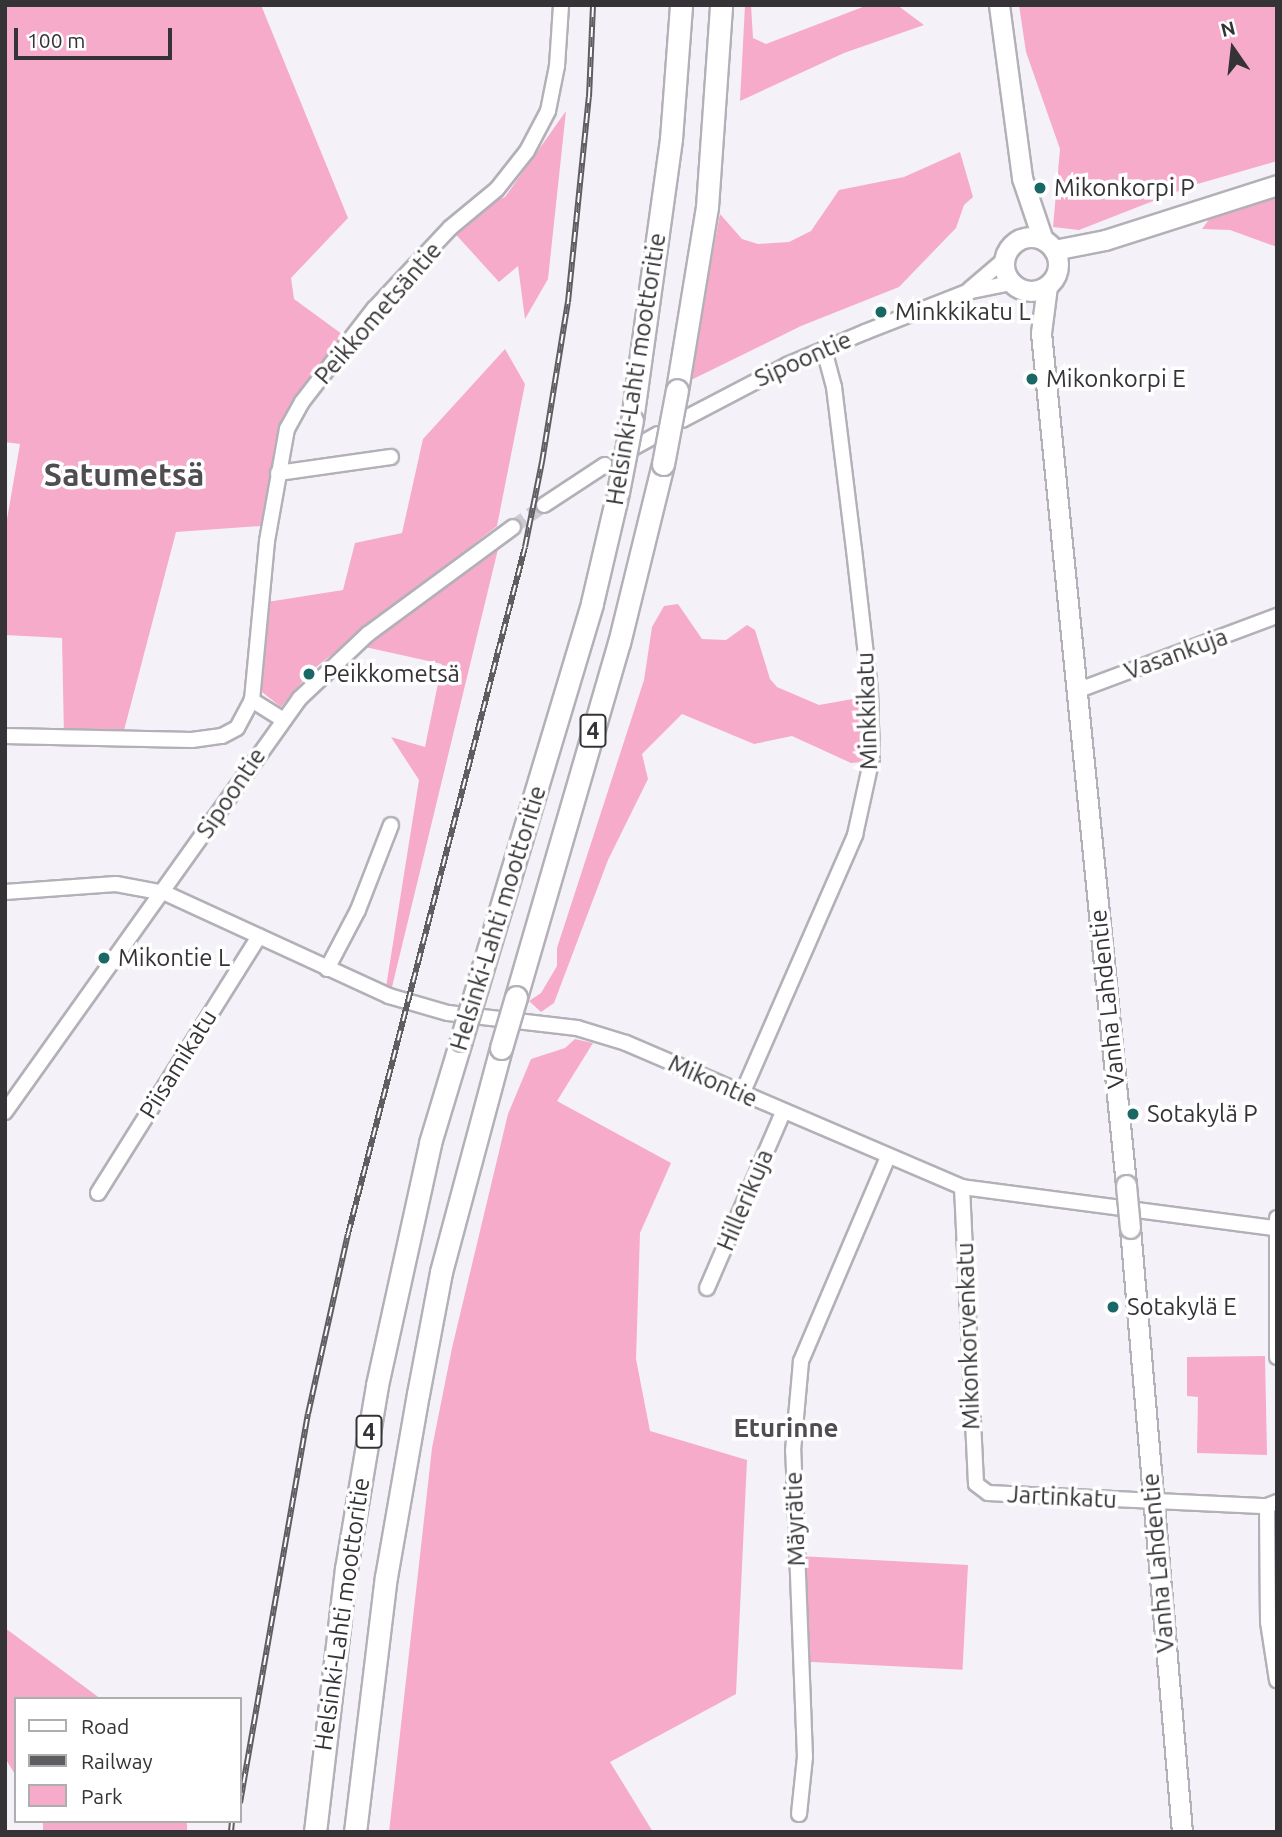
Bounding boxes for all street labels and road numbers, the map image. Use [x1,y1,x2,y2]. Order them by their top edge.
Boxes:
street label: Helsinki-Lahti moottoritie [600,231,672,507]
street label: Peikkometsäntie [308,236,448,390]
street label: Sipoontie [750,325,856,393]
street label: Vasankuja [1121,622,1231,686]
street label: Minkkikatu [851,652,883,770]
road number: 4 [579,712,607,750]
street label: Sipoontie [190,742,272,844]
street label: Helsinki-Lahti moottoritie [444,782,552,1054]
street label: Vanha Lahdentie [1083,908,1131,1090]
street label: Piisamikatu [133,1004,223,1124]
street label: Mikontie [664,1049,762,1113]
street label: Hillerikuja [711,1145,779,1255]
street label: Mikonkorvenkatu [950,1242,986,1430]
road number: 4 [355,1413,383,1452]
street label: Mäyrätie [779,1471,811,1567]
street label: Vanha Lahdentie [1136,1472,1180,1654]
street label: Helsinki-Lahti moottoritie [309,1476,375,1752]
street label: Jartinkatu [1006,1480,1118,1514]

